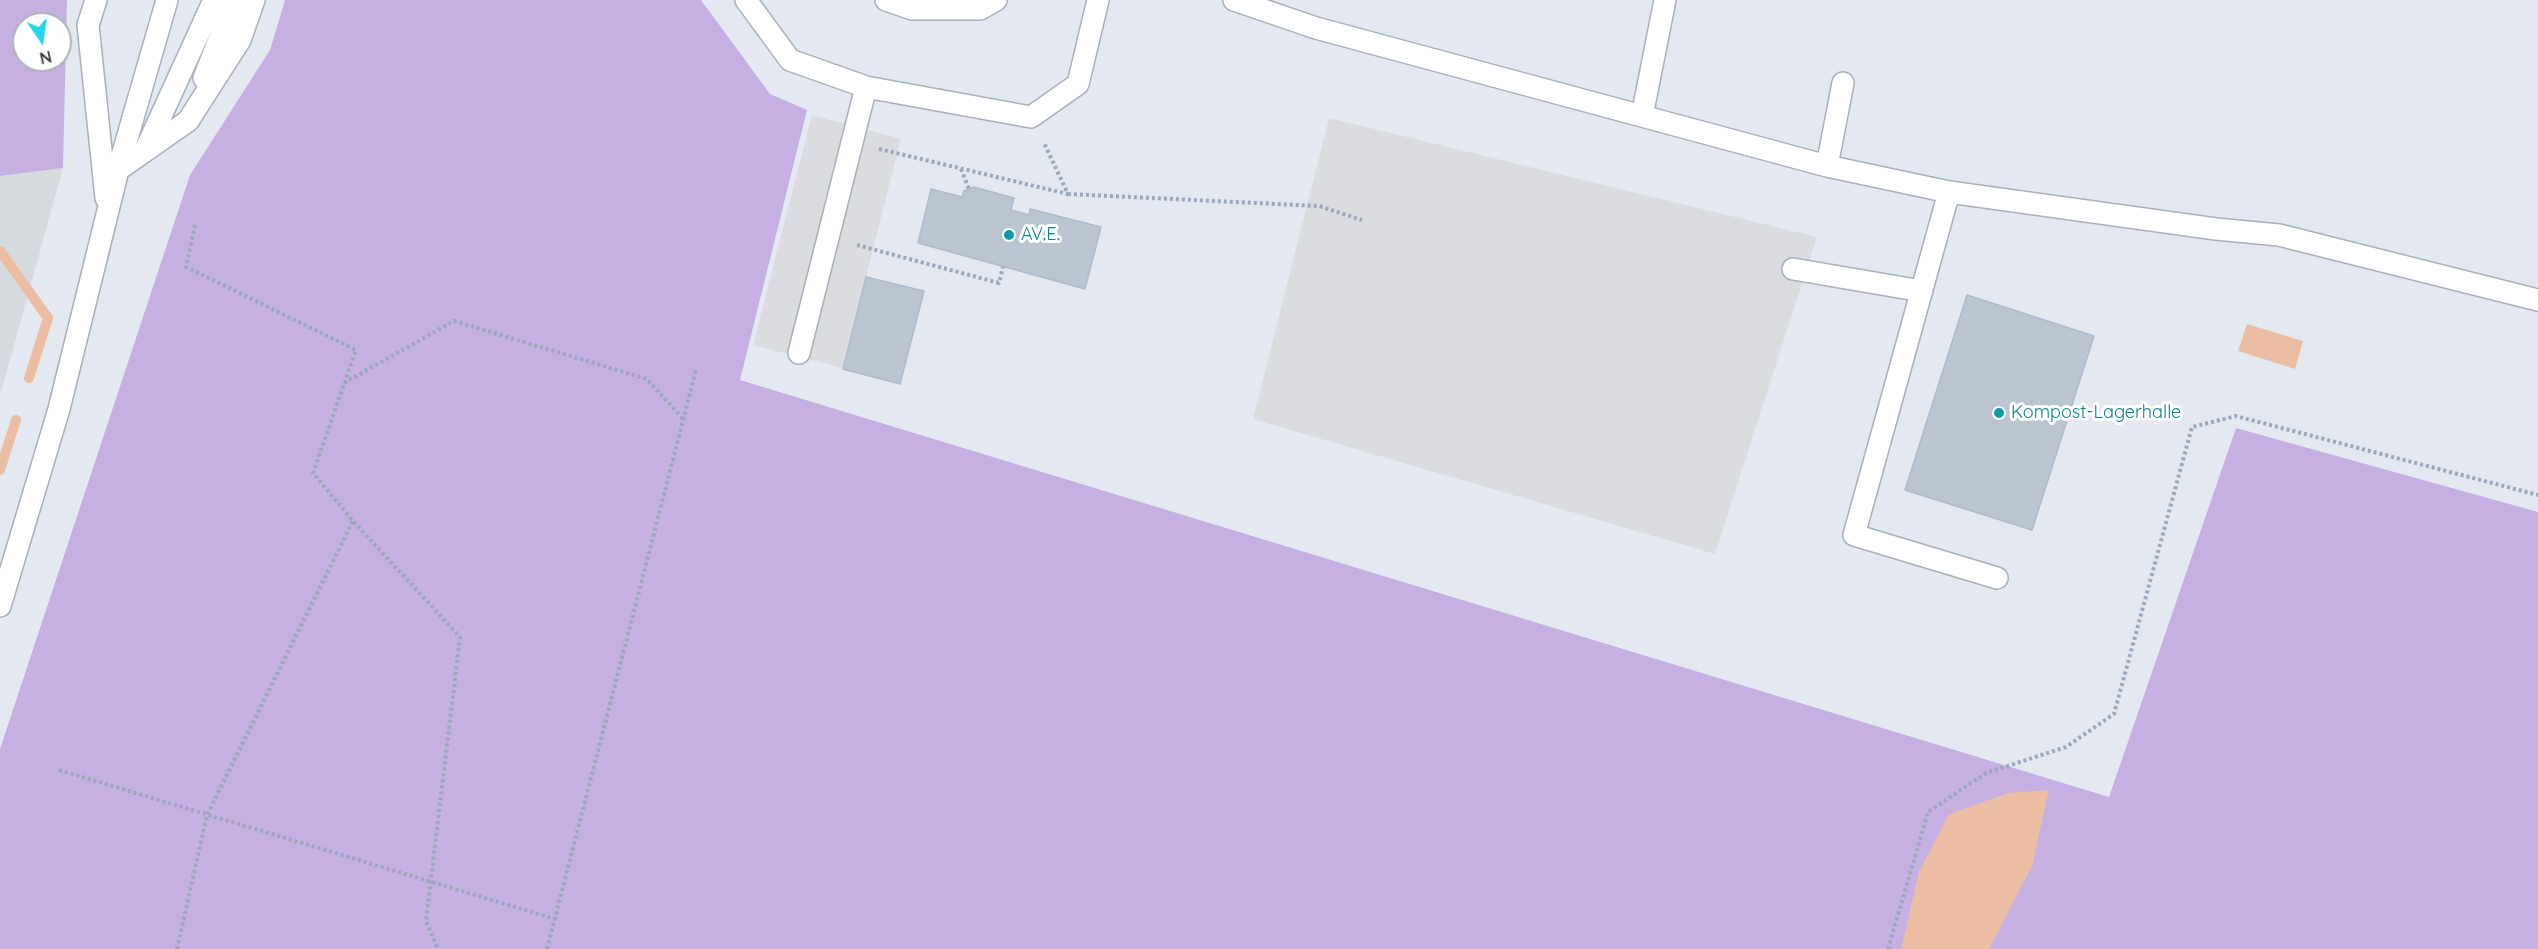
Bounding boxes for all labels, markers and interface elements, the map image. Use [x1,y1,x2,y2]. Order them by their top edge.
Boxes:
north arrow [12,12,72,72]
text: N [38,47,54,69]
place label: AV.E. [1021,224,1060,246]
marker: AV.E. [1002,228,1016,242]
place label: Kompost-Lagerhalle [2011,402,2181,424]
marker: Kompost-Lagerhalle [1992,406,2006,420]

